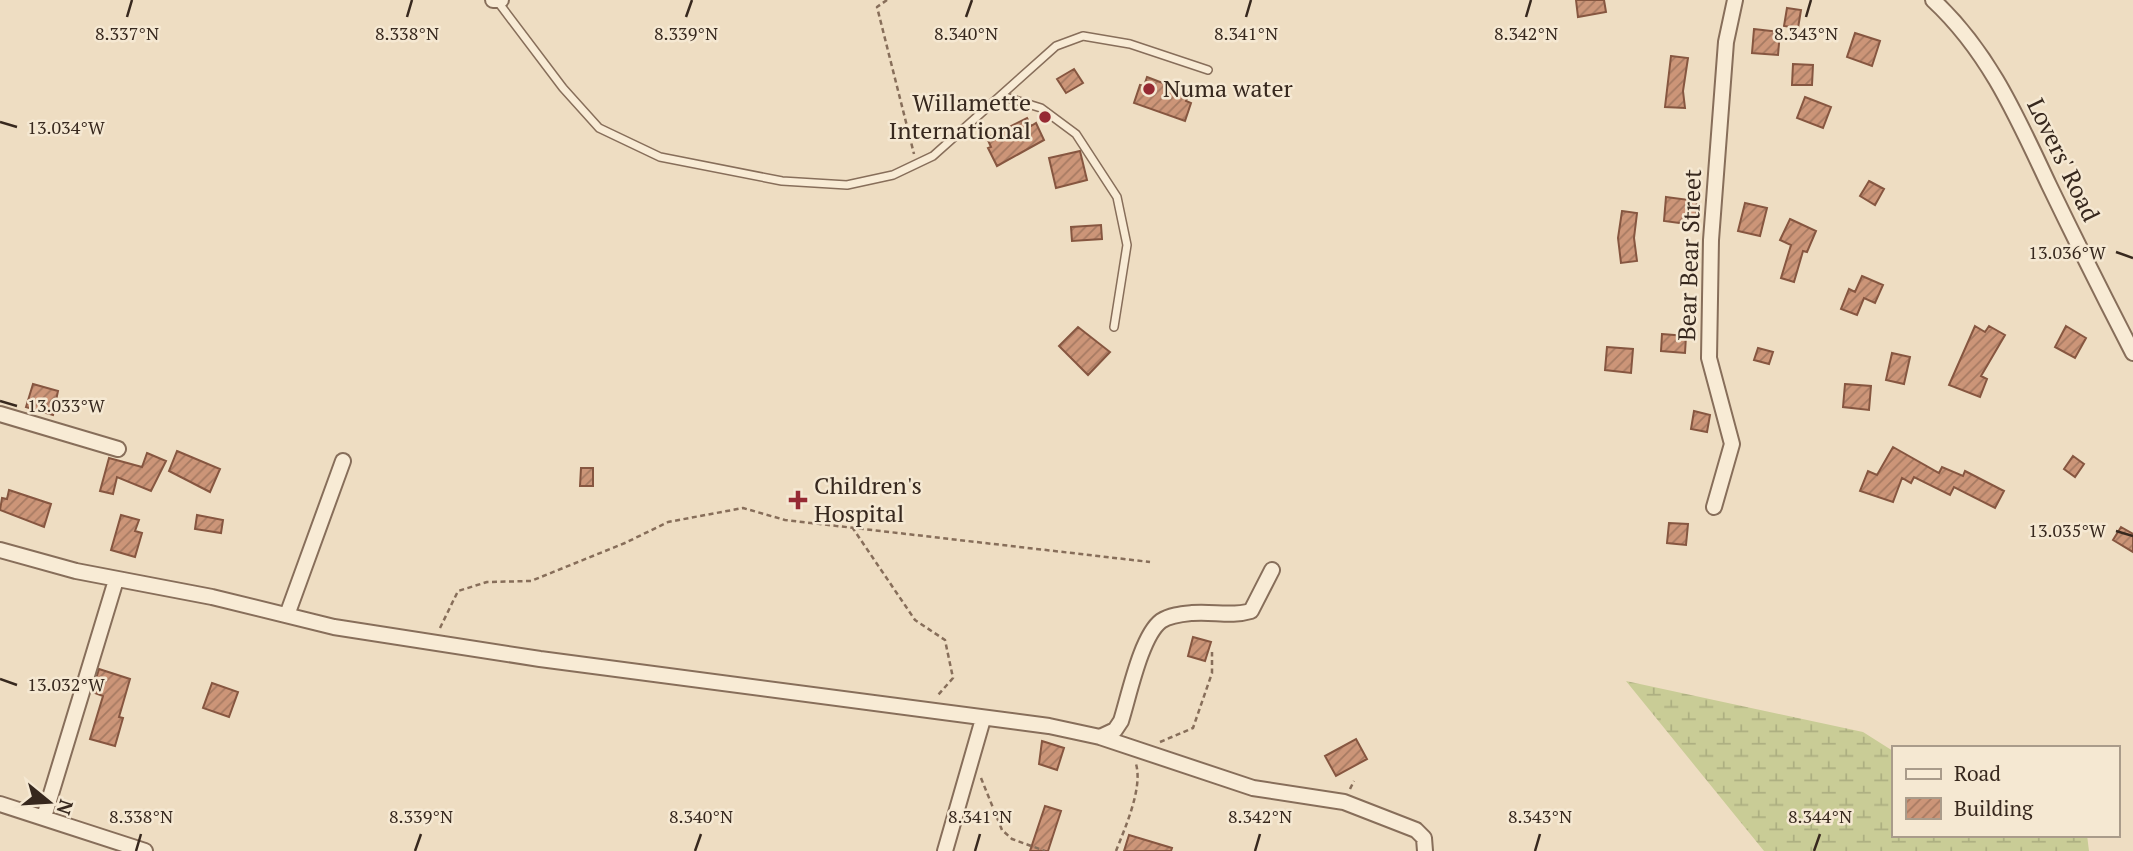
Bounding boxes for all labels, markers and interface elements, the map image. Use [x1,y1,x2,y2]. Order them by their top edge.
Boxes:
text: 8.337°N [95,21,159,45]
text: 8.338°N [375,21,439,45]
text: 8.339°N [654,21,718,45]
text: 8.340°N [934,21,998,45]
text: 8.341°N [1214,21,1278,45]
text: 8.342°N [1494,21,1558,45]
text: 8.343°N [1774,21,1838,45]
place label: Numa water [1163,72,1294,104]
marker: Numa water [1141,81,1157,97]
place label: Willamette International [889,86,1031,146]
street label: Lovers' Road [2020,93,2107,226]
marker: Willamette International [1037,109,1053,125]
text: 13.034°W [27,115,105,139]
street label: Bear Bear Street [1670,168,1708,341]
text: 13.036°W [2028,240,2106,264]
text: 13.033°W [27,393,105,417]
place label: Children's Hospital [814,469,922,529]
marker: Children's Hospital [788,490,808,510]
text: 13.035°W [2028,518,2106,542]
text: 13.032°W [27,672,105,696]
legend [1892,746,2119,837]
text: Road [1954,759,2001,787]
north arrow [14,767,84,837]
text: Building [1954,794,2034,822]
text: N [51,797,80,819]
text: 8.338°N [109,804,173,828]
text: 8.339°N [389,804,453,828]
text: 8.340°N [669,804,733,828]
text: 8.341°N [948,804,1012,828]
text: 8.342°N [1228,804,1292,828]
text: 8.343°N [1508,804,1572,828]
text: 8.344°N [1788,804,1852,828]

